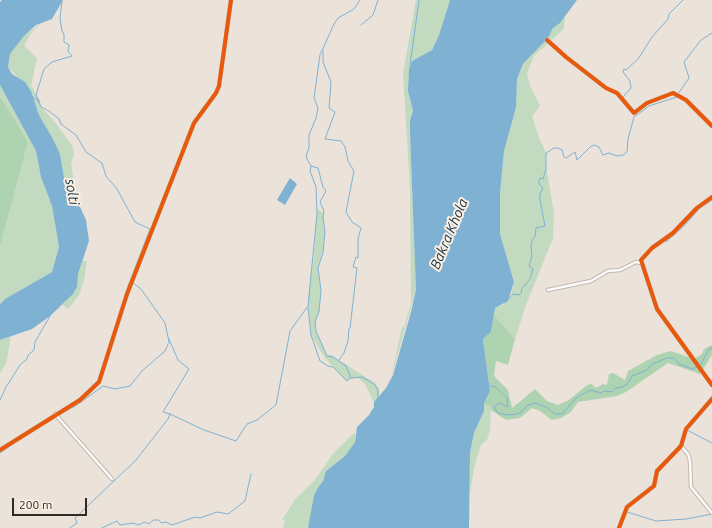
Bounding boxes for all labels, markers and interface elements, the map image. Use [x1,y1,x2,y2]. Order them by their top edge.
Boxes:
water label: solti [61,178,83,206]
water label: Bakra Khola [427,196,471,272]
scale bar [14,490,89,516]
text: 200 m [19,498,52,511]

